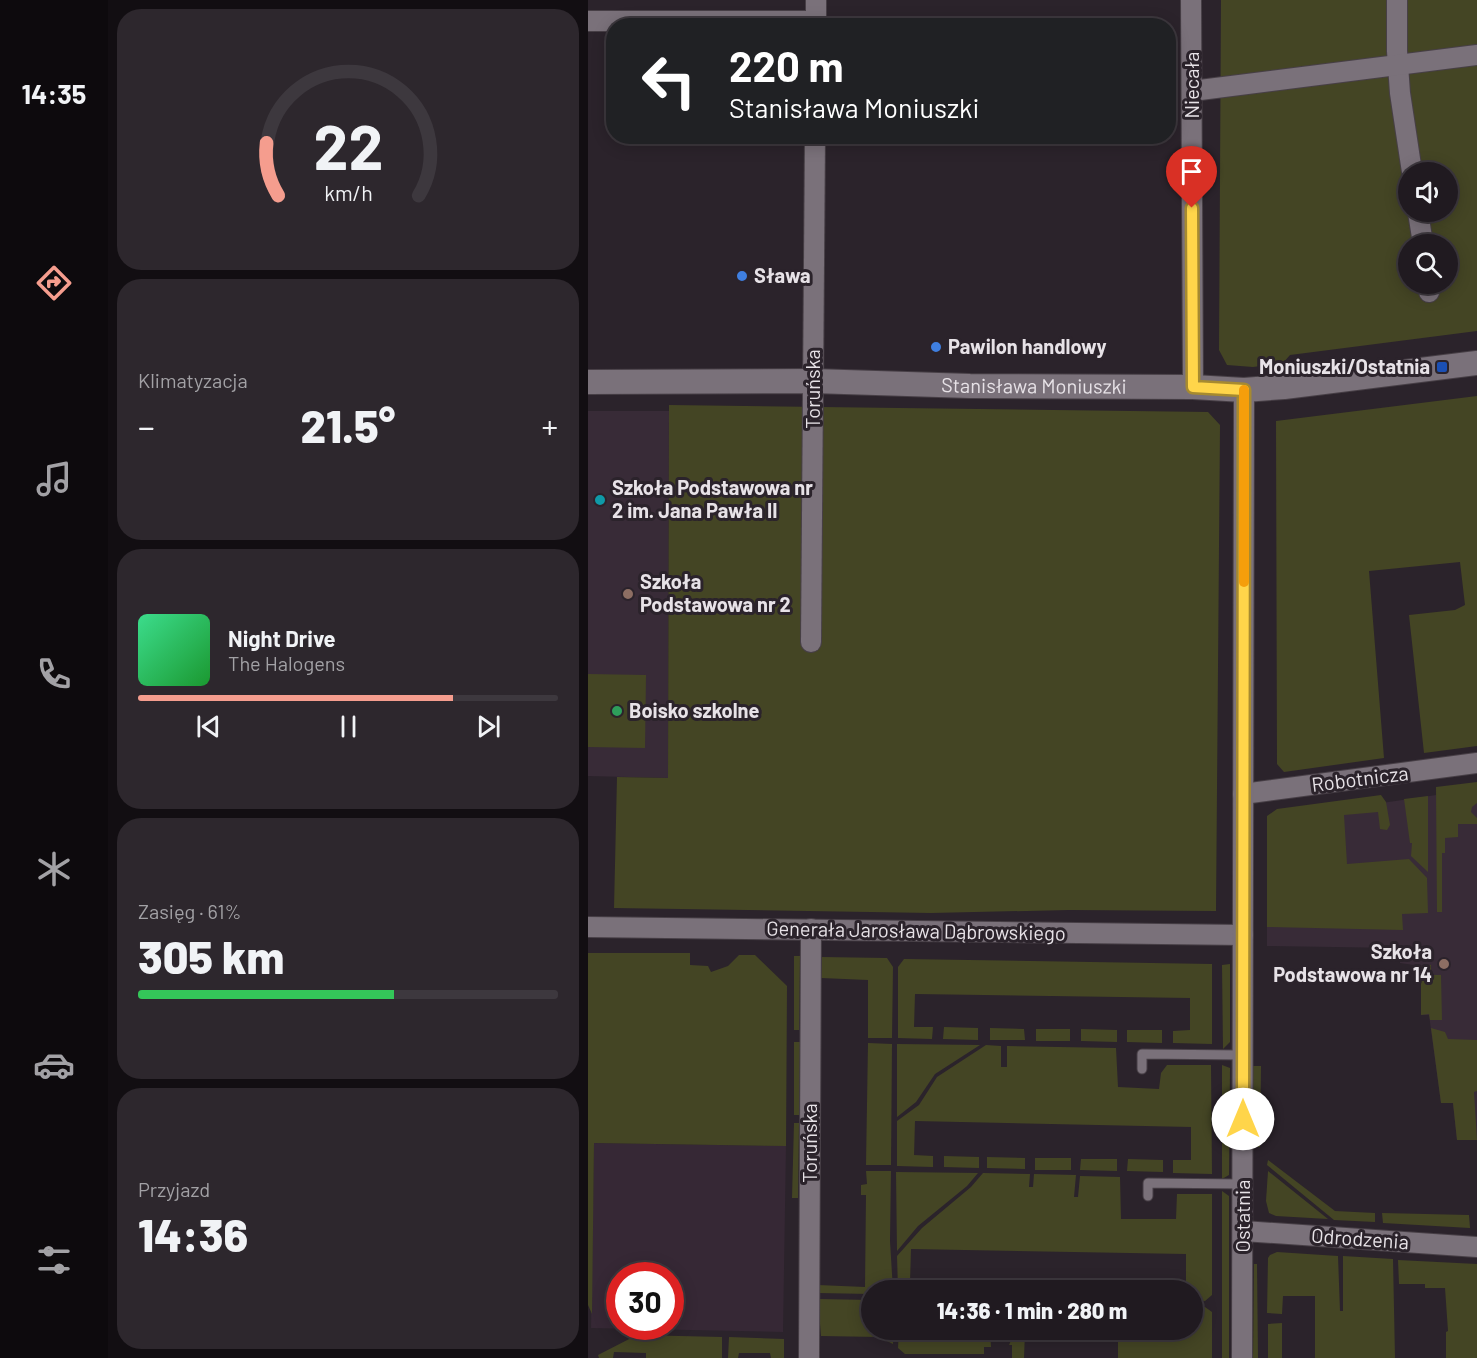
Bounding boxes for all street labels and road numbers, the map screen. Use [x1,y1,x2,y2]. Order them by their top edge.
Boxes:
street label: Niecała [1179,52,1203,118]
street label: Toruńska [800,349,824,429]
street label: Stanisława Moniuszki [941,372,1127,398]
street label: Robotnicza [1310,760,1410,796]
street label: Generała Jarosława Dąbrowskiego [766,915,1066,945]
street label: Toruńska [797,1103,821,1183]
street label: Ostatnia [1230,1180,1254,1252]
street label: Odrodzenia [1310,1223,1410,1253]

